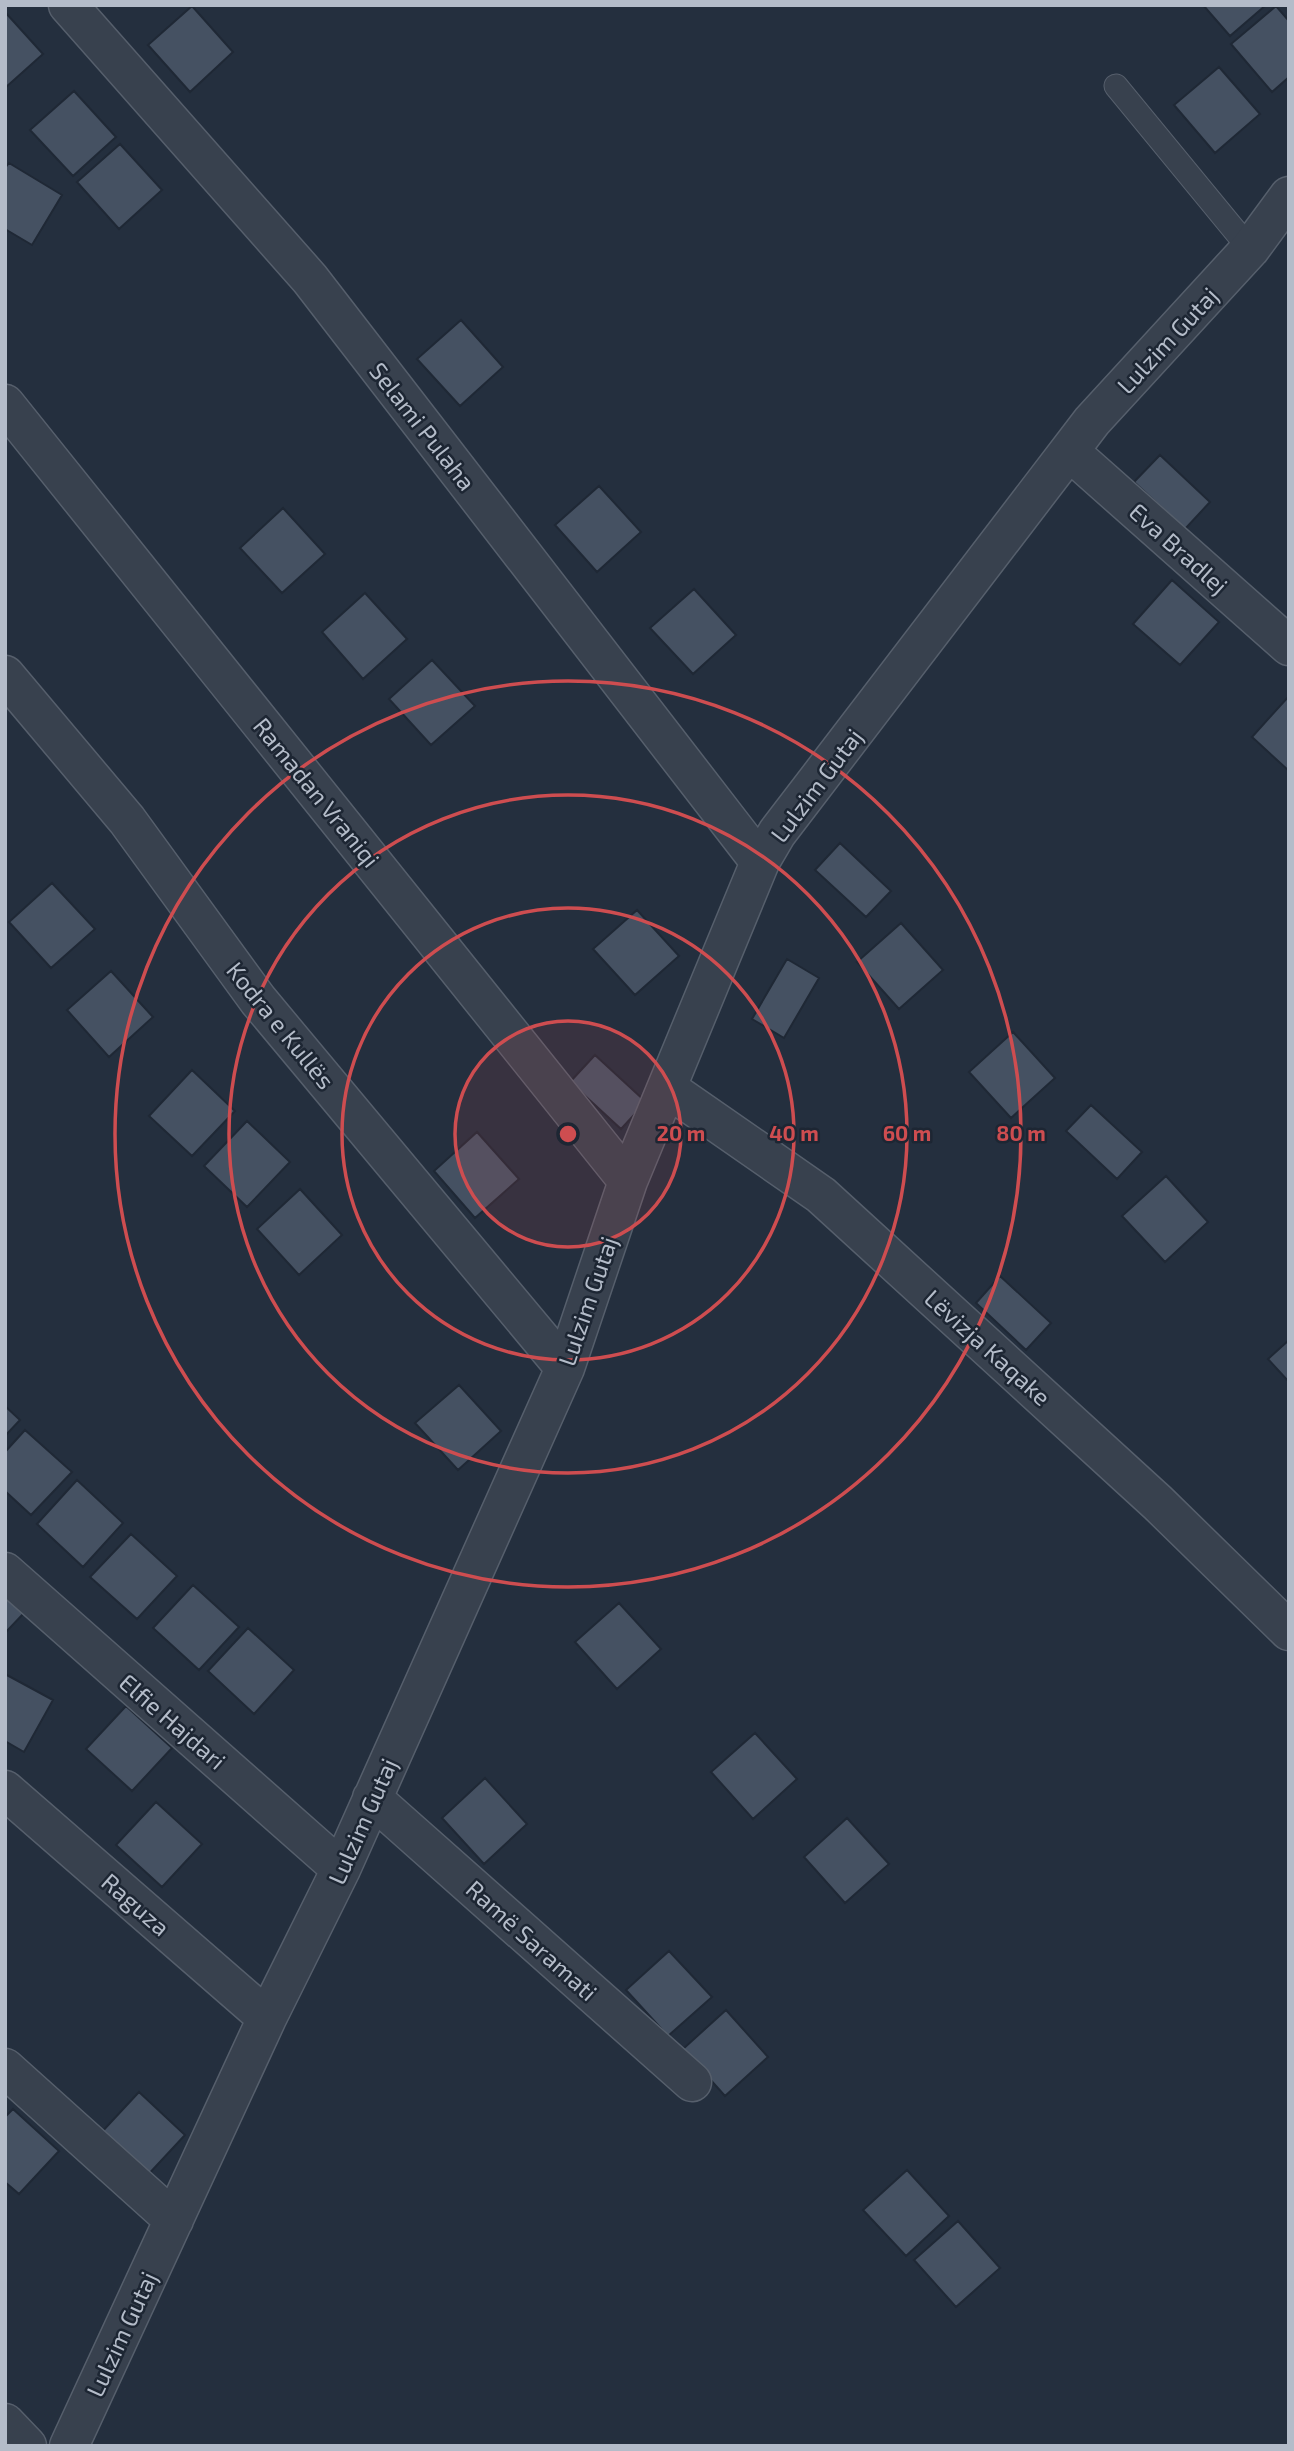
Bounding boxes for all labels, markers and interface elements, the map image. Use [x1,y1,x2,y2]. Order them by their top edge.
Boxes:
street label: Lulzim Gutaj [1110,281,1224,399]
street label: Selami Pulaha [364,356,482,496]
street label: Eva Bradlej [1124,496,1234,600]
street label: Ramadan Vraniqi [248,711,386,873]
street label: Lulzim Gutaj [764,722,868,848]
street label: Kodra e Kullës [221,956,341,1094]
text: 20 m [657,1120,705,1145]
text: 40 m [769,1120,819,1145]
text: 60 m [883,1120,931,1145]
text: 80 m [996,1120,1046,1145]
centre of rings [556,1122,580,1146]
street label: Lulzim Gutaj [551,1233,623,1369]
street label: Lëvizja Kaqake [919,1283,1057,1411]
street label: Elfie Hajdari [114,1667,232,1775]
street label: Lulzim Gutaj [321,1754,403,1888]
street label: Raguza [96,1867,176,1941]
street label: Ramë Saramati [461,1874,603,2006]
street label: Lulzim Gutaj [79,2267,163,2401]

